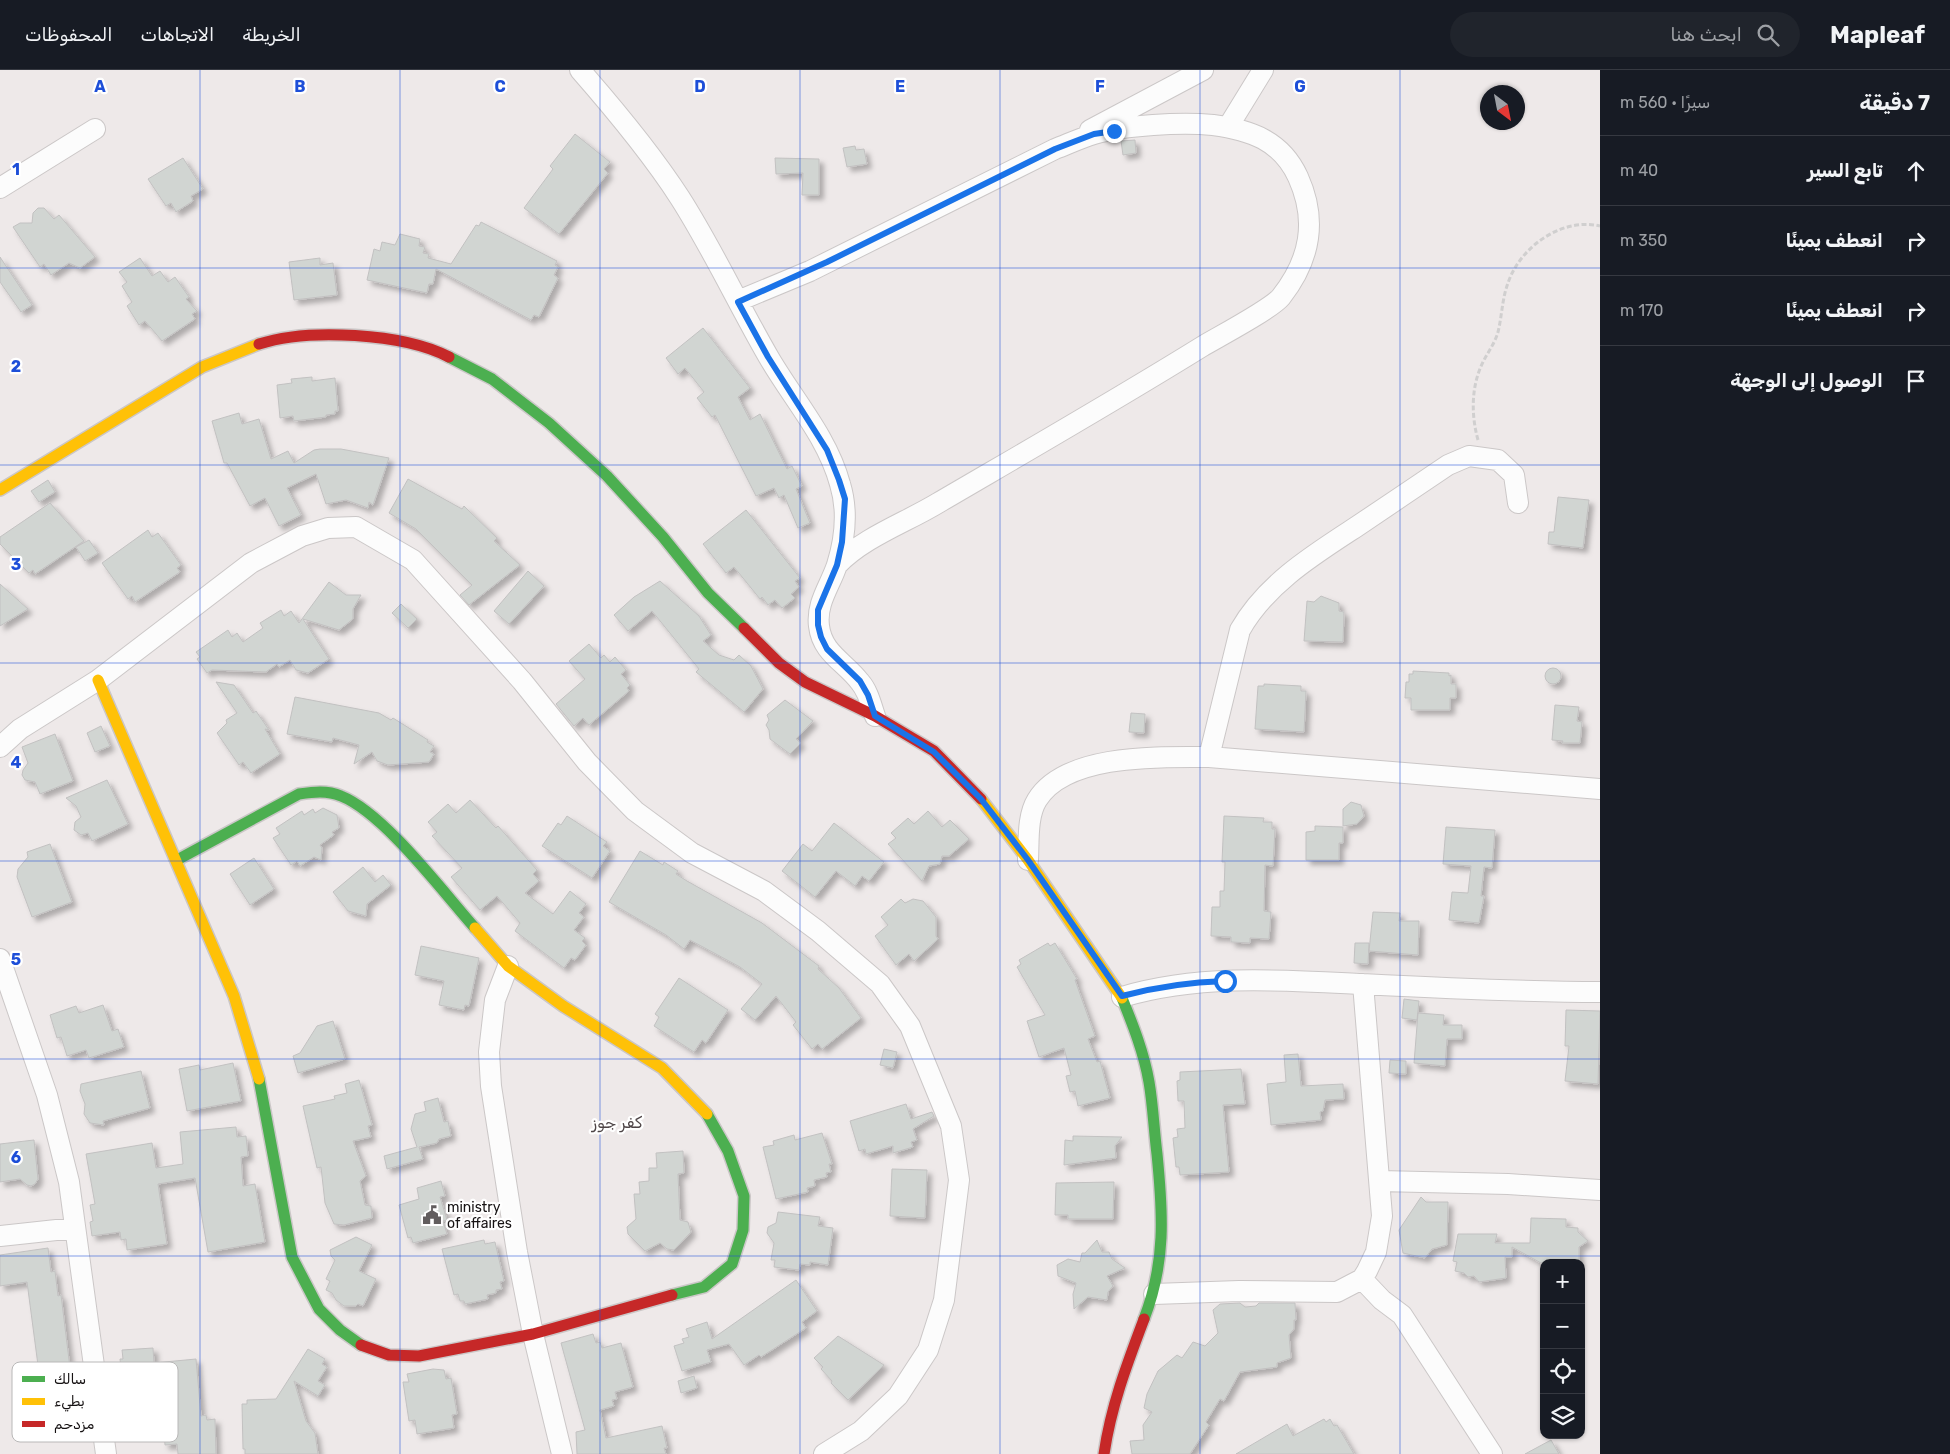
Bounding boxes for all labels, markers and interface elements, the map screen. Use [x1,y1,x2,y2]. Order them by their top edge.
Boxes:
search box [1450,12,1800,57]
icon: search [1754,21,1782,49]
text: Mapleaf [1830,21,1925,49]
text: ابحث هنا [1670,23,1742,46]
text: المحفوظات [25,24,112,46]
text: الاتجاهات [140,24,214,46]
text: الخريطة [242,24,301,46]
text: A [94,77,106,96]
text: B [294,77,306,96]
text: C [494,77,506,96]
text: D [694,77,706,96]
text: E [895,77,905,96]
text: F [1095,77,1105,96]
text: G [1294,77,1306,96]
north arrow [1480,85,1525,130]
text: 7 دقيقة [1860,90,1930,115]
text: سيرًا · 560 m [1620,93,1710,112]
route end [1103,120,1126,143]
icon: ahead [1902,157,1930,185]
text: تابع السير [1807,159,1883,182]
text: 1 [12,160,20,179]
text: 40 m [1620,161,1658,180]
icon: right [1902,227,1930,255]
text: انعطف يمينًا [1786,229,1883,252]
text: 350 m [1620,231,1667,250]
icon: right [1902,297,1930,325]
text: انعطف يمينًا [1786,299,1883,322]
text: 170 m [1620,301,1663,320]
text: 2 [11,357,21,376]
icon: arrive [1902,367,1930,395]
text: الوصول إلى الوجهة [1730,369,1883,392]
text: 3 [11,555,21,574]
text: 4 [11,753,22,772]
text: 5 [11,950,21,969]
route start [1214,970,1237,993]
district label: كفر جوز [591,1113,643,1133]
text: 6 [11,1148,21,1167]
place label: ministry of affaires [447,1199,512,1232]
public building icon: ministry of affaires [421,1204,443,1226]
map controls [1540,1259,1585,1439]
button: + [1540,1259,1585,1304]
button: − [1540,1304,1585,1349]
button: locate [1540,1349,1585,1394]
legend [12,1362,178,1442]
text: سالك [54,1371,86,1388]
text: بطيء [54,1393,85,1412]
button: layers [1540,1394,1585,1439]
text: مزدحم [54,1416,94,1433]

